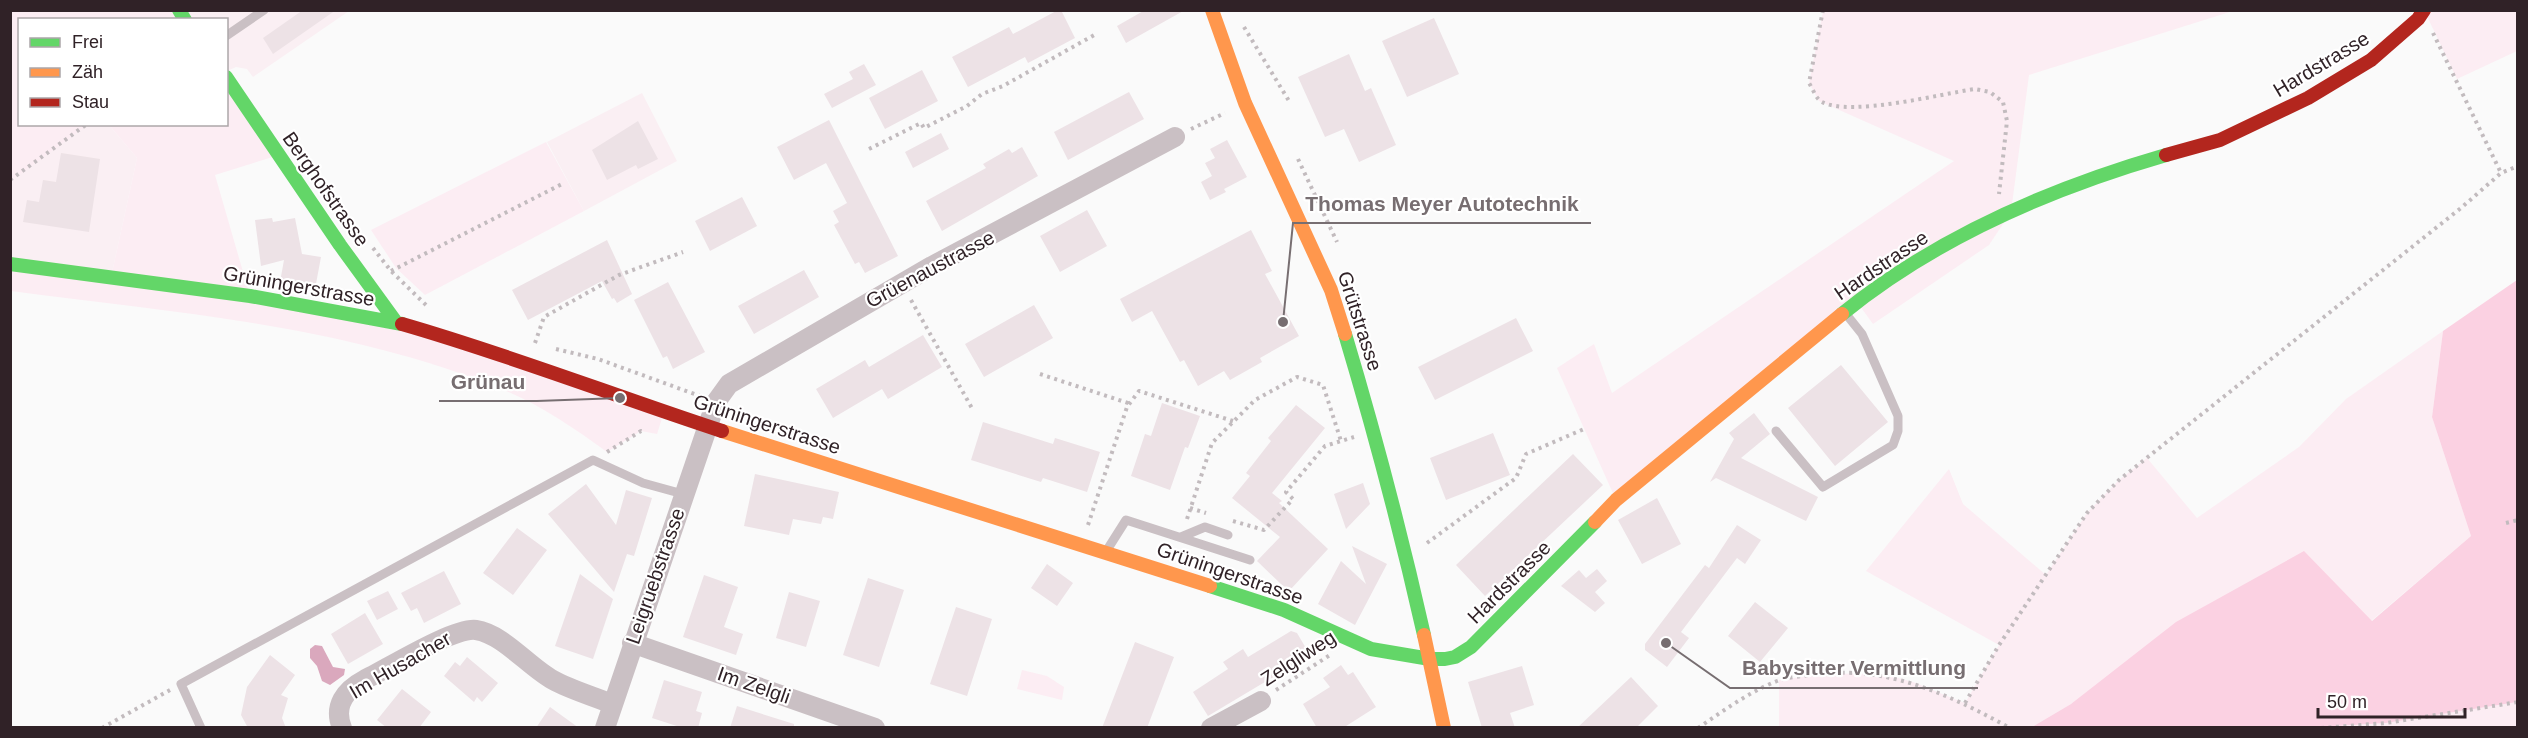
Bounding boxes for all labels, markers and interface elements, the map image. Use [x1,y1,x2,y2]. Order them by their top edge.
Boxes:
legend [18,18,228,126]
street label: Hardstrasse [2269,27,2373,101]
text: Frei [72,32,103,52]
text: Zäh [72,62,103,82]
text: Stau [72,92,109,112]
street label: Berghofstrasse [278,128,374,250]
callout: Thomas Meyer Autotechnik [1293,184,1591,223]
text: Thomas Meyer Autotechnik [1305,192,1579,215]
street label: Grüenaustrasse [862,226,998,312]
street label: Hardstrasse [1830,226,1932,304]
street label: Grüningerstrasse [222,262,376,310]
street label: Grütstrasse [1334,268,1386,374]
callout: Grünau [439,362,537,401]
text: Grünau [451,370,525,393]
street label: Grüningerstrasse [691,390,843,458]
street label: Leigruebstrasse [621,505,689,647]
street label: Hardstrasse [1463,536,1555,628]
street label: Grüningerstrasse [1154,538,1306,608]
street label: Zelgliweg [1257,626,1339,690]
street label: Im Husacher [345,627,455,703]
callout: Babysitter Vermittlung [1730,649,1978,688]
text: Babysitter Vermittlung [1742,656,1966,679]
street label: Im Zelgli [715,662,793,708]
scale bar [2318,681,2465,719]
text: 50 m [2327,692,2367,712]

